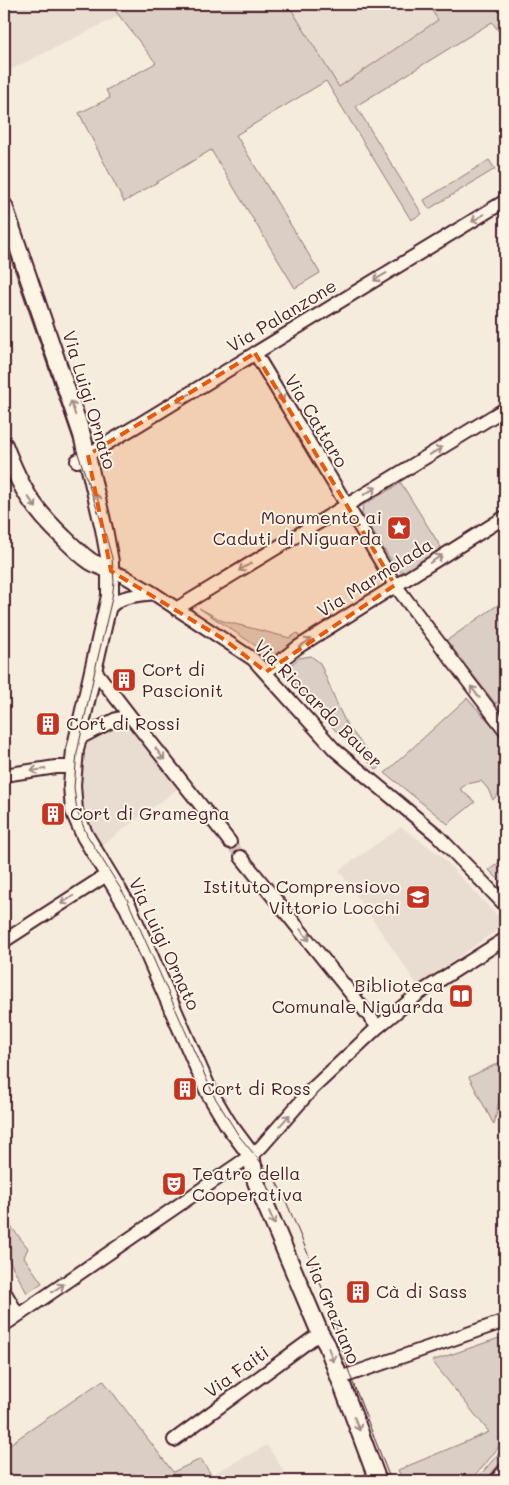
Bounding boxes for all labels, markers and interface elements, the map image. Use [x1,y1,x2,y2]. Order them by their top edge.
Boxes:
one-way arrow [472,213,486,223]
street label: Via Palanzone [222,273,341,357]
one-way arrow [373,273,387,283]
street label: Via Luigi Ornato [57,328,123,472]
street label: Via Cattaro [280,369,354,472]
one-way arrow [275,388,285,402]
one-way arrow [176,393,190,403]
one-way arrow [68,401,78,417]
one-way arrow [428,446,442,456]
one-way arrow [363,486,377,496]
one-way arrow [93,493,102,509]
one-way arrow [26,495,37,508]
place label: Monumento ai Caduti di Niguarda [213,505,382,550]
place icon: Monumento ai Caduti di Niguarda [386,515,412,541]
street label: Via Marmolada [312,532,437,622]
one-way arrow [429,554,443,564]
one-way arrow [238,562,252,572]
street label: Via Riccardo Bauer [249,634,388,773]
one-way arrow [297,638,311,648]
place label: Cort di Pascionit [142,657,223,702]
building icon: Cort di Pascionit [111,667,137,693]
one-way arrow [470,685,481,698]
building icon: Cort di Rossi [35,711,61,737]
place label: Cort di Rossi [66,711,180,735]
one-way arrow [155,748,166,761]
one-way arrow [30,765,46,775]
building icon: Cort di Gramegna [40,801,66,827]
place label: Cort di Gramegna [70,801,230,825]
street label: Via Luigi Ornato [124,873,206,1014]
place label: Istituto Comprensiovo Vittorio Locchi [204,874,400,919]
school or university icon: Istituto Comprensiovo Vittorio Locchi [405,884,431,910]
one-way arrow [61,896,75,906]
one-way arrow [299,929,310,942]
place label: Biblioteca Comunale Niguarda [272,973,444,1018]
library icon: Biblioteca Comunale Niguarda [448,983,474,1009]
building icon: Cort di Ross [172,1076,198,1102]
place label: Cort di Ross [202,1076,311,1100]
one-way arrow [279,1113,291,1126]
place label: Teatro della Cooperativa [192,1161,303,1206]
theatre icon: Teatro della Cooperativa [161,1171,187,1197]
one-way arrow [267,1210,277,1225]
street label: Via Graziano [299,1252,367,1368]
building icon: Cà di Sass [345,1279,371,1305]
place label: Cà di Sass [376,1279,467,1303]
one-way arrow [51,1283,65,1293]
street label: Via Faiti [199,1340,274,1403]
one-way arrow [327,1347,336,1362]
one-way arrow [352,1416,362,1431]

